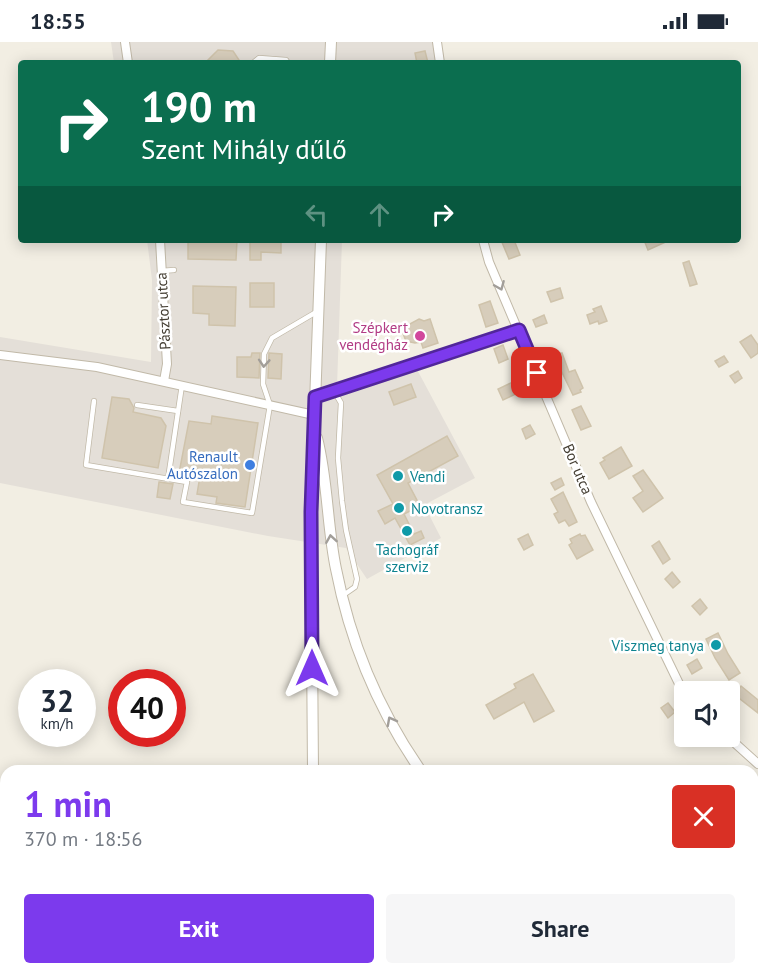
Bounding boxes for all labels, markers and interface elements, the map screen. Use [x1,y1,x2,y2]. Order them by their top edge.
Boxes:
text: 18:55 [30,7,86,35]
text: 190 m [141,79,257,134]
icon: right [42,84,120,162]
text: Szent Mihály dűlő [141,132,347,166]
icon: left [300,198,333,231]
icon: ahead [363,198,396,231]
icon: right [426,198,459,231]
street label: Pásztor utca [151,272,175,350]
one-way arrow [493,279,505,290]
place label: Szépkert vendégház [339,318,408,354]
marker: Szépkert vendégház [413,329,427,343]
pin [511,347,562,398]
icon: arrive [520,356,553,389]
one-way arrow [258,358,271,367]
street label: Bor utca [559,441,597,497]
place label: Renault Autószalon [167,447,238,483]
marker: Renault Autószalon [243,458,257,472]
place label: Vendi [409,467,446,486]
marker: Vendi [391,469,405,483]
place label: Novotransz [411,499,483,518]
marker: Novotransz [392,501,406,515]
marker: Tachográf szerviz [400,524,414,538]
one-way arrow [325,534,337,543]
place label: Tachográf szerviz [376,540,439,576]
position arrow [280,636,344,700]
place label: Viszmeg tanya [611,636,704,655]
marker: Viszmeg tanya [709,638,723,652]
speed limit sign: 40 [108,669,186,747]
text: 32 [40,681,74,720]
map controls [674,681,740,747]
button: sound [674,681,740,747]
text: km/h [41,714,73,733]
one-way arrow [387,717,398,727]
text: 1 min [24,780,112,827]
button: close [672,785,735,848]
text: 370 m · 18:56 [24,826,142,852]
button: Exit [24,894,374,963]
button: Share [386,894,735,963]

